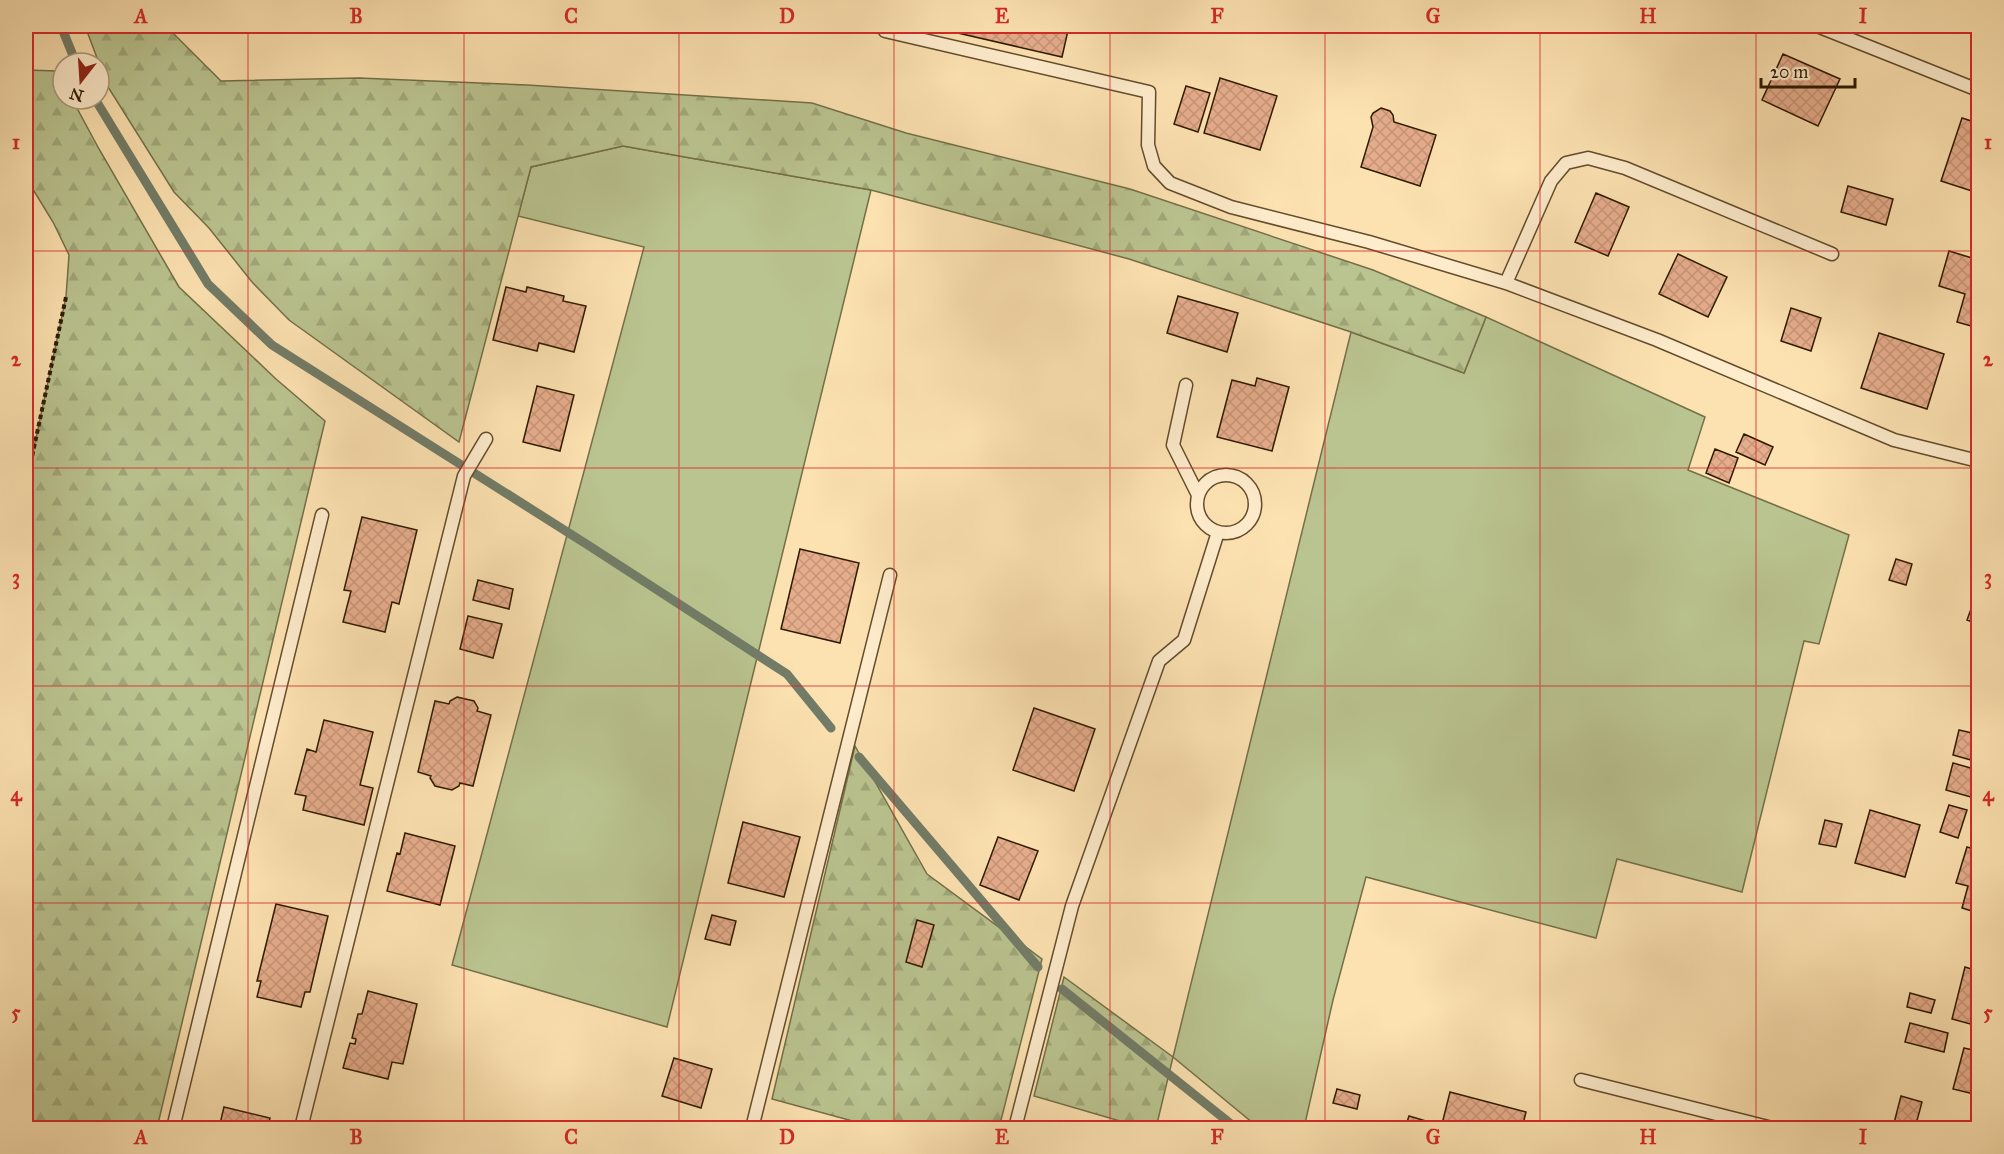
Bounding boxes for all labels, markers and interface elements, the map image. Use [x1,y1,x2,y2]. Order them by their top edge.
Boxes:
text: A [132,4,148,28]
text: B [349,4,363,28]
text: C [564,4,578,28]
text: D [779,4,795,28]
text: E [995,4,1010,28]
text: F [1210,4,1224,28]
text: G [1426,4,1441,28]
text: H [1639,4,1657,28]
text: I [1859,4,1868,28]
north arrow [51,51,111,111]
scale bar [1761,51,1856,89]
text: 20 m [1770,61,1808,83]
text: N [67,84,86,106]
text: 1 [12,130,20,154]
text: 1 [1984,130,1992,154]
text: 2 [11,347,22,371]
text: 2 [1983,347,1994,371]
text: 3 [12,565,20,590]
text: 3 [1984,565,1992,590]
text: 4 [10,782,22,807]
text: 4 [1982,782,1994,807]
text: 5 [11,1000,21,1024]
text: 5 [1983,1000,1993,1024]
text: A [132,1125,148,1149]
text: B [349,1125,363,1149]
text: C [564,1125,578,1149]
text: D [779,1125,795,1149]
text: E [995,1125,1010,1149]
text: F [1210,1125,1224,1149]
text: G [1426,1125,1441,1149]
text: H [1639,1125,1657,1149]
text: I [1859,1125,1868,1149]

